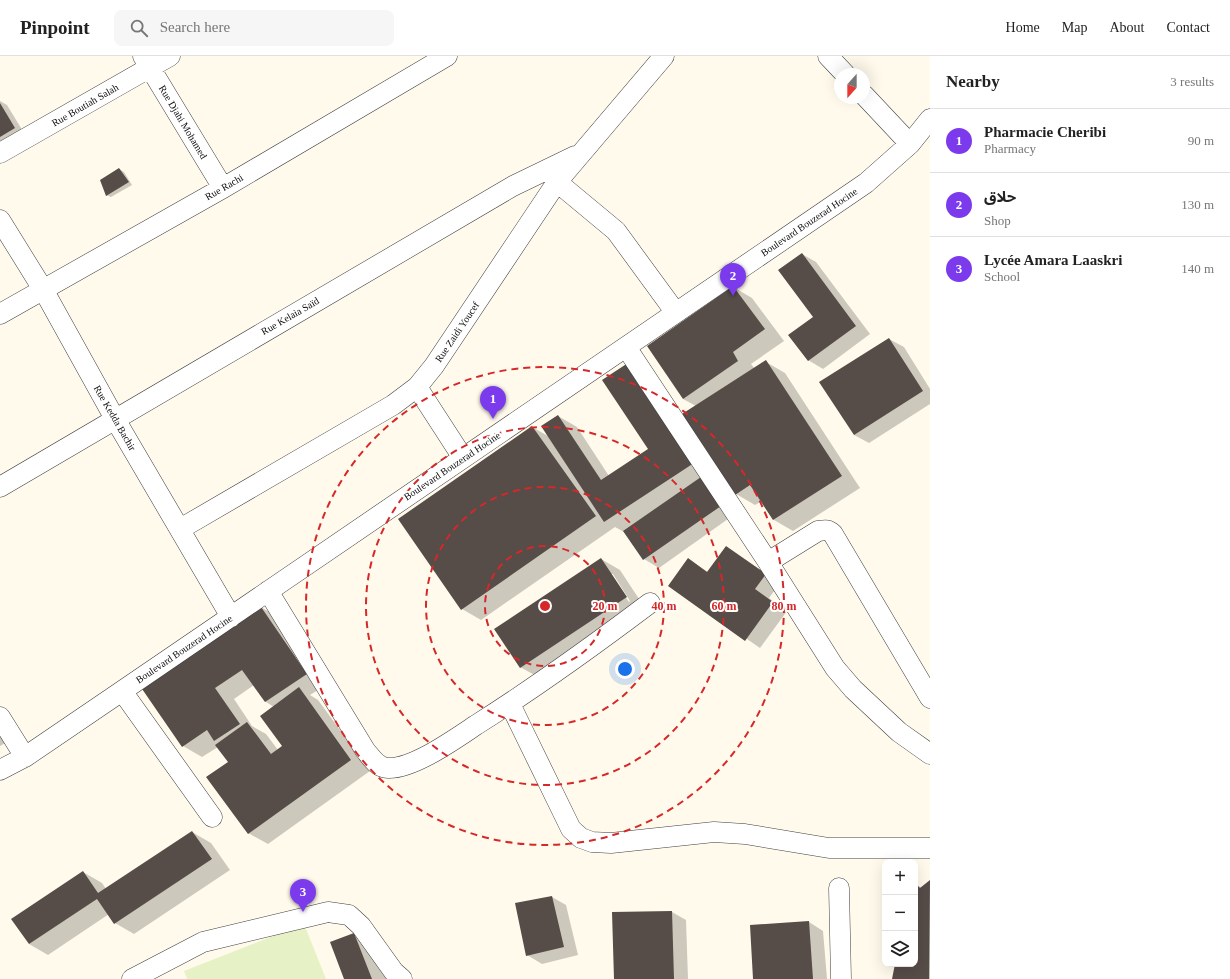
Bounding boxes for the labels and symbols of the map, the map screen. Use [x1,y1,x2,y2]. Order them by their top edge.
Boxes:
north arrow [834,68,870,104]
street label: Rue Boutiah Salah [50,81,120,129]
street label: Rue Djahi Mohamed [157,83,209,161]
street label: Rue Rachi [203,172,245,202]
street label: Boulevard Bouzerad Hocine [759,185,860,258]
pin: 2 [720,263,746,296]
street label: Rue Kelaia Saïd [259,295,321,337]
street label: Rue Zaidi Youcef [433,299,482,364]
street label: Rue Kedda Bachir [92,383,139,453]
pin: 1 [480,386,506,419]
street label: Boulevard Bouzerad Hocine [402,429,503,502]
centre of rings [538,599,552,613]
text: 20 m [593,599,618,613]
text: 40 m [652,599,677,613]
text: 60 m [712,599,737,613]
text: 80 m [772,599,797,613]
street label: Boulevard Bouzerad Hocine [134,612,235,685]
your location [615,659,635,679]
pin: 3 [290,879,316,912]

